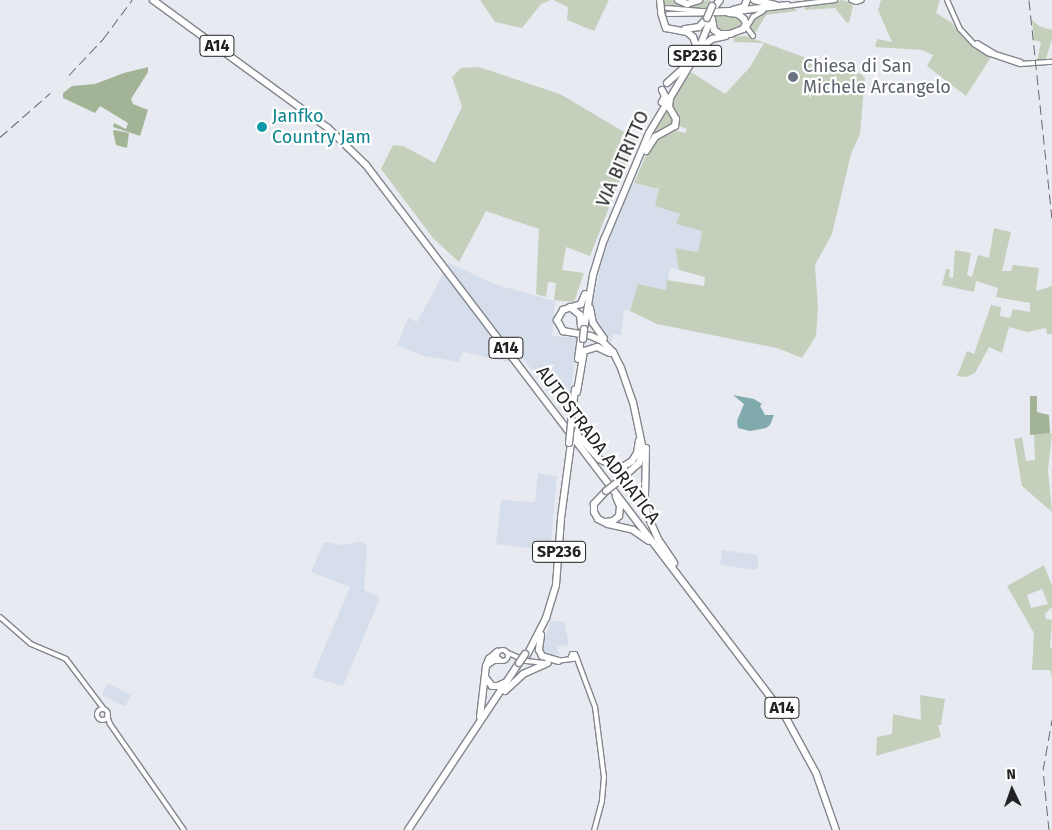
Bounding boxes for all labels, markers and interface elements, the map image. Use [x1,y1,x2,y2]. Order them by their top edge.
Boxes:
road number: A14 [198,32,236,59]
road number: SP236 [668,42,722,70]
place label: Chiesa di San Michele Arcangelo [803,56,951,98]
marker: Chiesa di San Michele Arcangelo [787,71,799,83]
place label: Janfko Country Jam [272,106,371,148]
street label: VIA BITRITTO [592,108,654,210]
marker: Janfko Country Jam [256,121,268,133]
road number: A14 [487,334,525,362]
street label: AUTOSTRADA ADRIATICA [532,362,664,528]
road number: SP236 [532,538,586,566]
road number: A14 [763,694,801,721]
north arrow [987,765,1037,815]
text: N [1006,766,1016,783]

